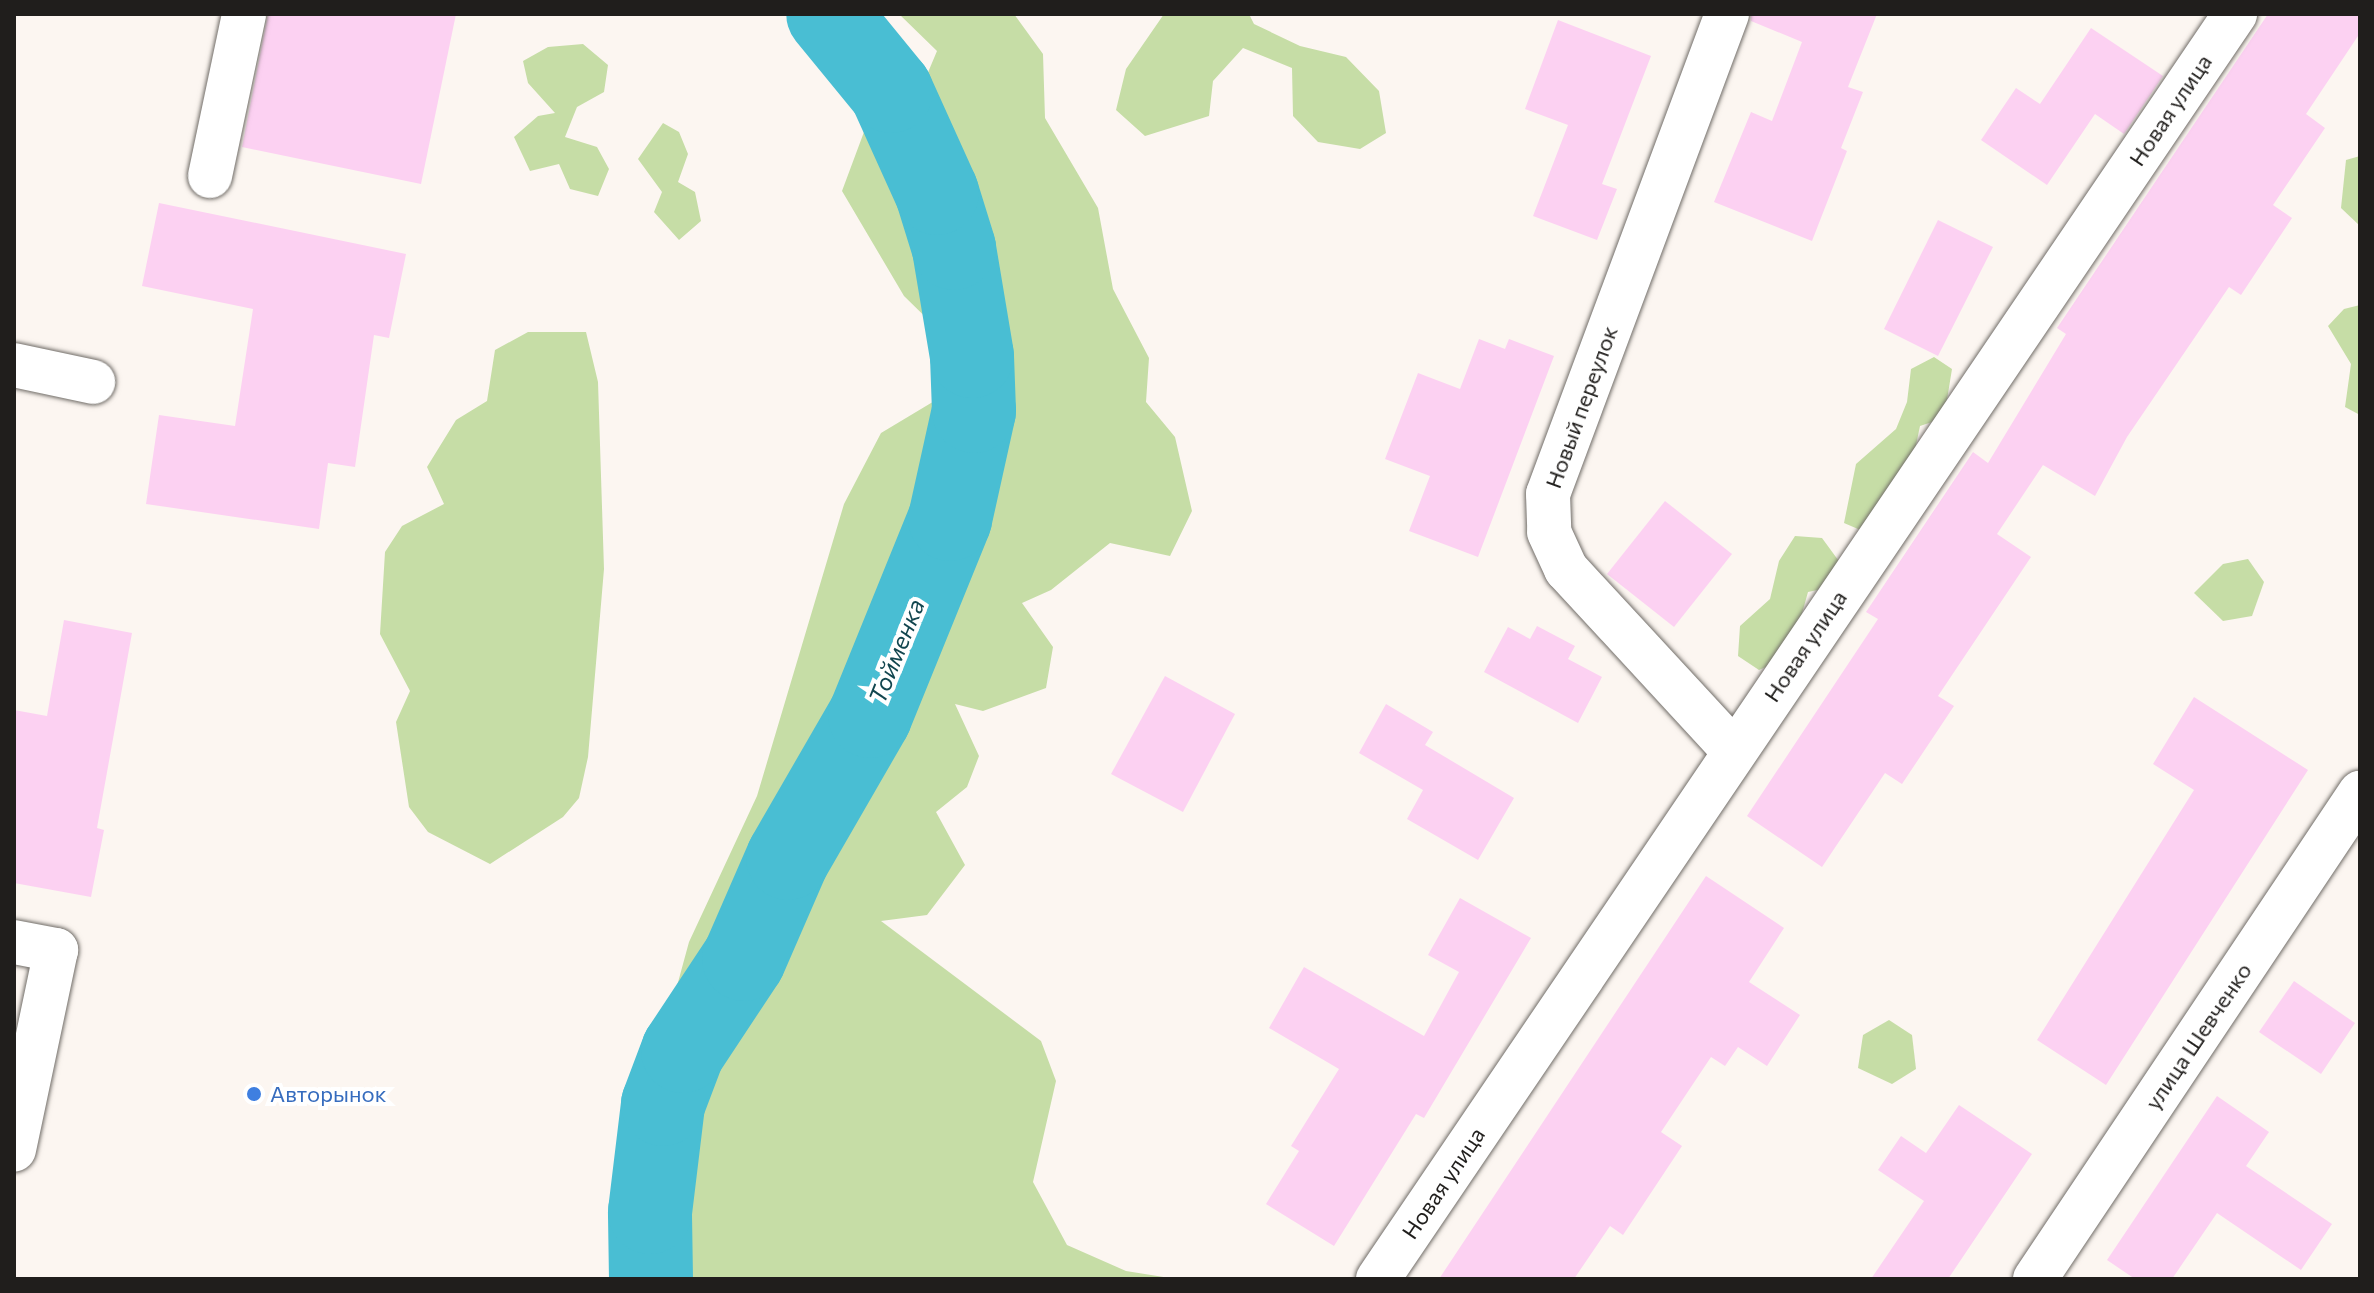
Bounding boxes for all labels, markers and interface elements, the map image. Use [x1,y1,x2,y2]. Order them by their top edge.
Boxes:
street label: Новая улица [2123,49,2217,171]
street label: Новый переулок [1539,322,1623,492]
street label: Новая улица [1758,585,1852,707]
water label: Тойменка [862,595,930,707]
street label: улица Шевченко [2139,958,2257,1114]
place label: Авторынок [270,1081,386,1107]
marker: Авторынок [245,1085,263,1103]
street label: Новая улица [1396,1122,1490,1244]

